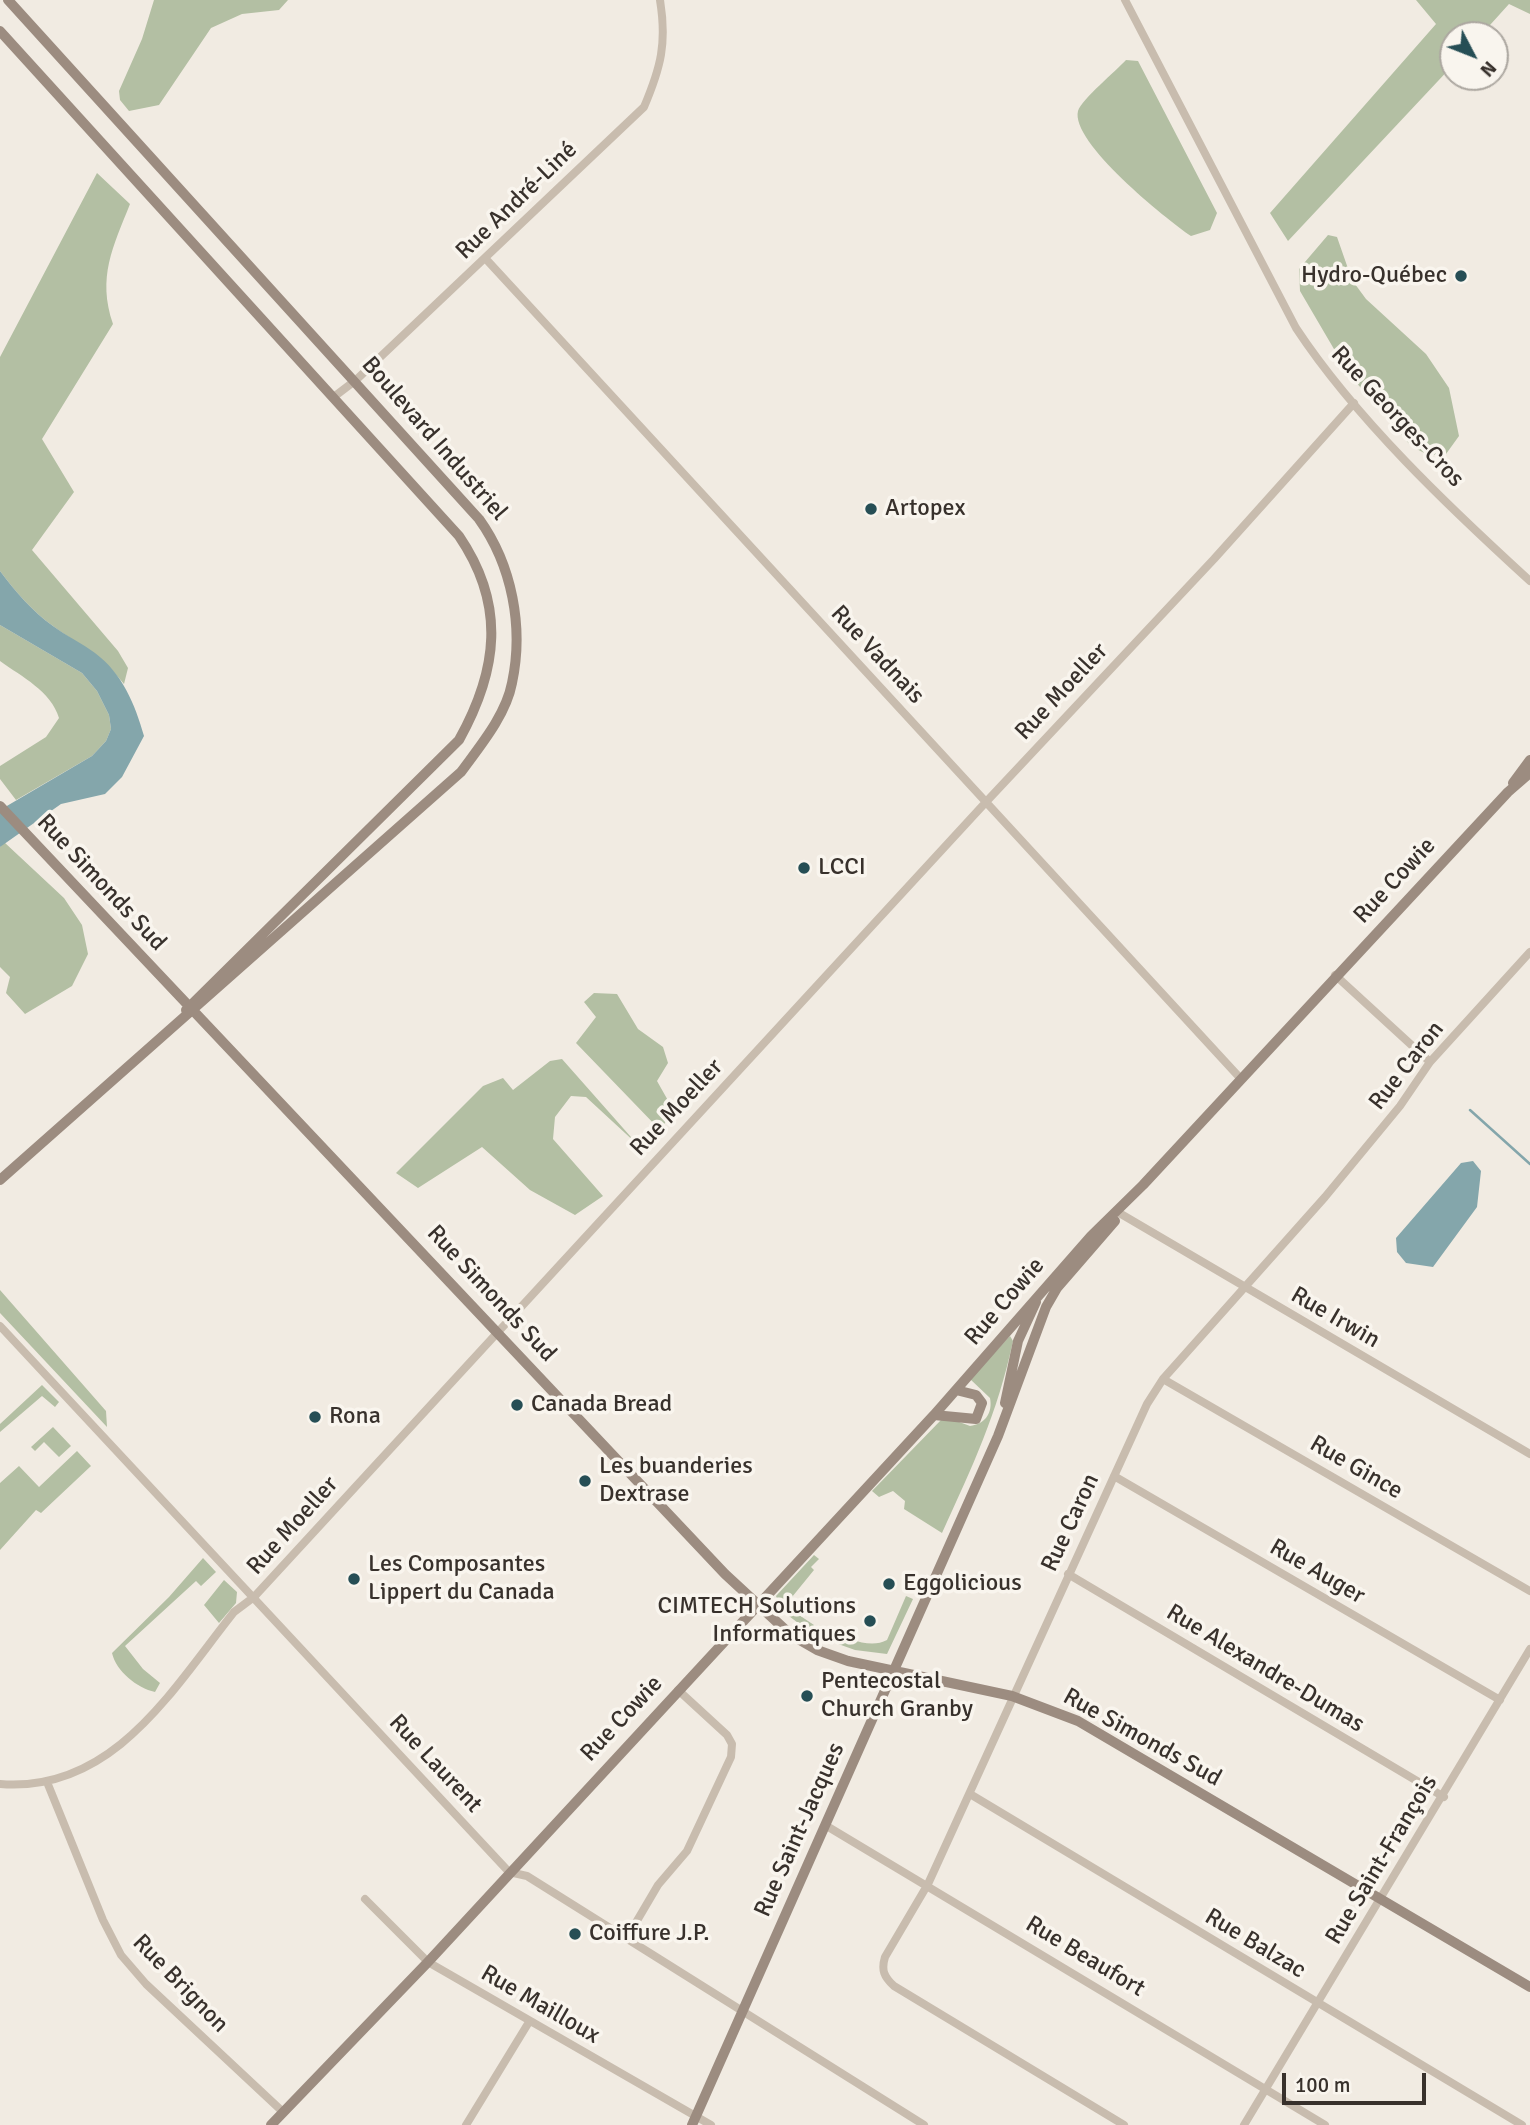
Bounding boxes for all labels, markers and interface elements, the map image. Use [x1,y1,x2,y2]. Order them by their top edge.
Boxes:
north arrow [1439,21,1509,91]
text: N [1475,56,1501,82]
street label: Rue André-Liné [450,136,584,266]
place label: Hydro-Québec [1301,262,1447,290]
marker: Hydro-Québec [1453,268,1469,284]
street label: Rue Georges-Cros [1324,341,1470,493]
street label: Boulevard Industriel [355,351,513,527]
place label: Artopex [885,495,965,523]
marker: Artopex [863,501,879,517]
street label: Rue Vadnais [824,600,930,710]
street label: Rue Moeller [1010,637,1114,747]
street label: Rue Simonds Sud [30,809,172,957]
street label: Rue Cowie [1348,832,1442,930]
place label: LCCI [818,854,866,882]
marker: LCCI [796,860,812,876]
street label: Rue Caron [1363,1016,1451,1116]
street label: Rue Moeller [625,1053,729,1163]
street label: Rue Simonds Sud [420,1220,562,1368]
street label: Rue Cowie [959,1252,1051,1352]
street label: Rue Irwin [1285,1281,1385,1355]
place label: Canada Bread [531,1391,672,1419]
marker: Canada Bread [509,1397,525,1413]
place label: Rona [329,1403,381,1431]
marker: Rona [307,1409,323,1425]
street label: Rue Gince [1304,1430,1408,1506]
place label: Les buanderies Dextrase [599,1453,753,1509]
street label: Rue Caron [1036,1469,1106,1577]
street label: Rue Moeller [241,1471,345,1581]
marker: Les buanderies Dextrase [577,1473,593,1489]
street label: Rue Auger [1264,1533,1370,1611]
place label: Les Composantes Lippert du Canada [368,1551,555,1607]
place label: Eggolicious [903,1570,1022,1598]
marker: Les Composantes Lippert du Canada [346,1571,362,1587]
marker: Eggolicious [881,1576,897,1592]
place label: CIMTECH Solutions Informatiques [657,1593,856,1649]
street label: Rue Alexandre-Dumas [1161,1599,1369,1739]
marker: CIMTECH Solutions Informatiques [862,1613,878,1629]
place label: Pentecostal Church Granby [821,1668,973,1724]
street label: Rue Cowie [575,1670,669,1768]
street label: Rue Simonds Sud [1058,1683,1226,1793]
marker: Pentecostal Church Granby [799,1688,815,1704]
street label: Rue Laurent [382,1709,488,1819]
street label: Rue Saint-Jacques [749,1738,851,1922]
street label: Rue Saint-François [1320,1770,1444,1950]
street label: Rue Balzac [1199,1903,1311,1985]
street label: Rue Beaufort [1020,1910,1150,2004]
place label: Coiffure J.P. [589,1920,710,1948]
marker: Coiffure J.P. [567,1926,583,1942]
street label: Rue Brignon [126,1929,234,2039]
street label: Rue Mailloux [475,1959,605,2051]
scale bar [1285,2058,1428,2102]
text: 100 m [1295,2072,1350,2098]

